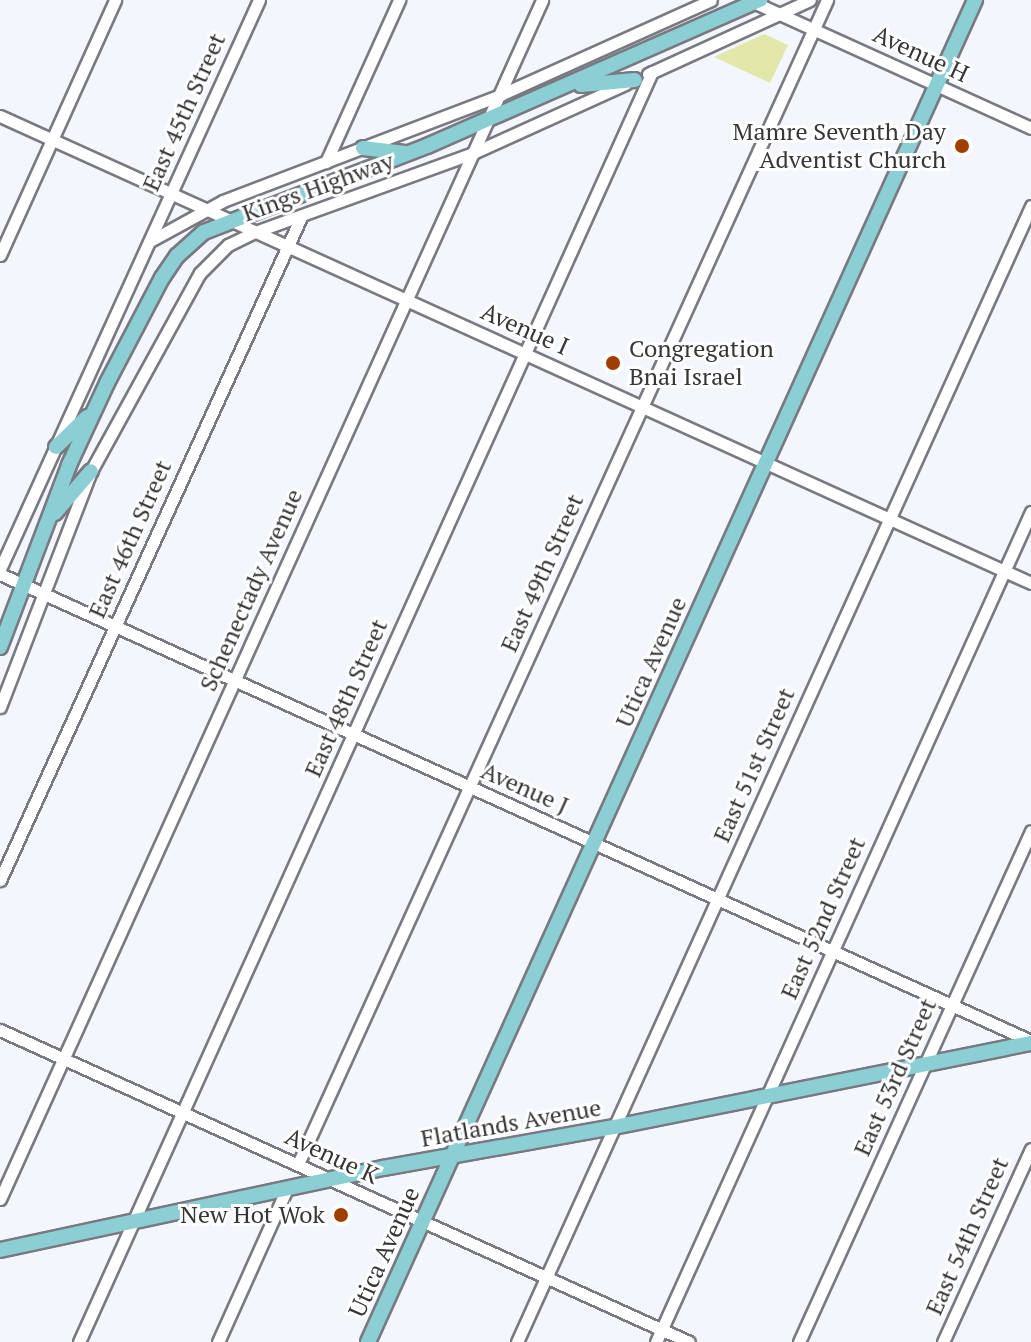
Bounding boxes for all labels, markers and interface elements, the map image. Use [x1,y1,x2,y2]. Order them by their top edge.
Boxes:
street label: Avenue H [869,19,973,89]
street label: East 45th Street [136,29,232,195]
place label: Mamre Seventh Day Adventist Church [733,118,946,174]
marker: Mamre Seventh Day Adventist Church [953,137,971,155]
street label: Kings Highway [238,146,398,228]
street label: Avenue I [477,297,573,361]
place label: Congregation Bnai Israel [629,335,774,391]
marker: Congregation Bnai Israel [604,354,622,372]
street label: East 46th Street [82,456,178,622]
street label: Schenectady Avenue [193,484,309,696]
street label: East 49th Street [494,490,590,656]
street label: Utica Avenue [609,592,693,732]
street label: East 48th Street [298,615,394,781]
street label: East 51st Street [707,683,801,847]
street label: Avenue J [477,756,573,820]
street label: East 52nd Street [774,833,872,1003]
street label: East 53rd Street [847,994,943,1160]
street label: Flatlands Avenue [418,1093,604,1153]
street label: Avenue K [281,1122,383,1190]
street label: East 54th Street [919,1153,1015,1319]
street label: Utica Avenue [342,1182,426,1322]
place label: New Hot Wok [180,1201,325,1229]
marker: New Hot Wok [332,1206,350,1224]

